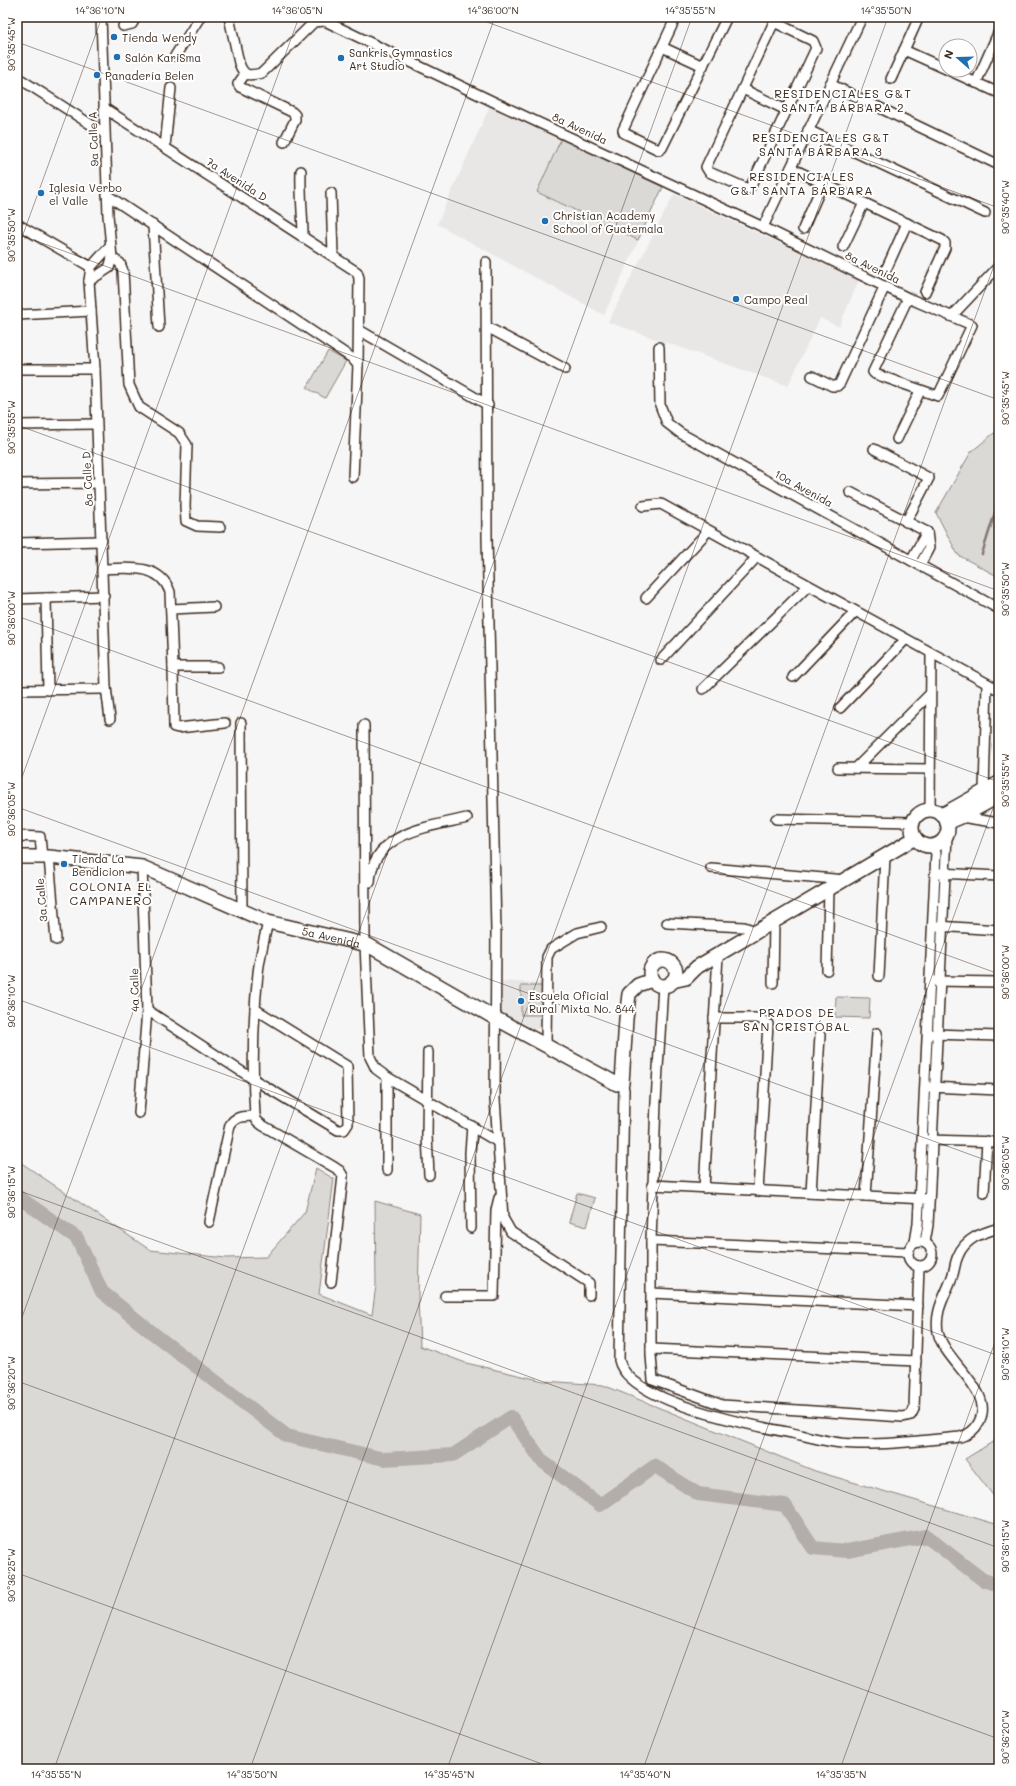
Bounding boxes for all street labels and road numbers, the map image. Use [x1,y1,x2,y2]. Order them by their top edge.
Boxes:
street label: 8a Avenida [550,109,610,147]
street label: 9a Calle A [85,111,101,167]
street label: 7a Avenida D [204,154,270,204]
street label: 8a Avenida [843,247,903,287]
street label: 8a Calle D [78,451,96,507]
street label: 10a Avenida [772,466,836,510]
street label: 3a Calle [32,877,50,922]
street label: 5a Avenida [301,923,362,951]
street label: 4a Calle [126,968,142,1012]

